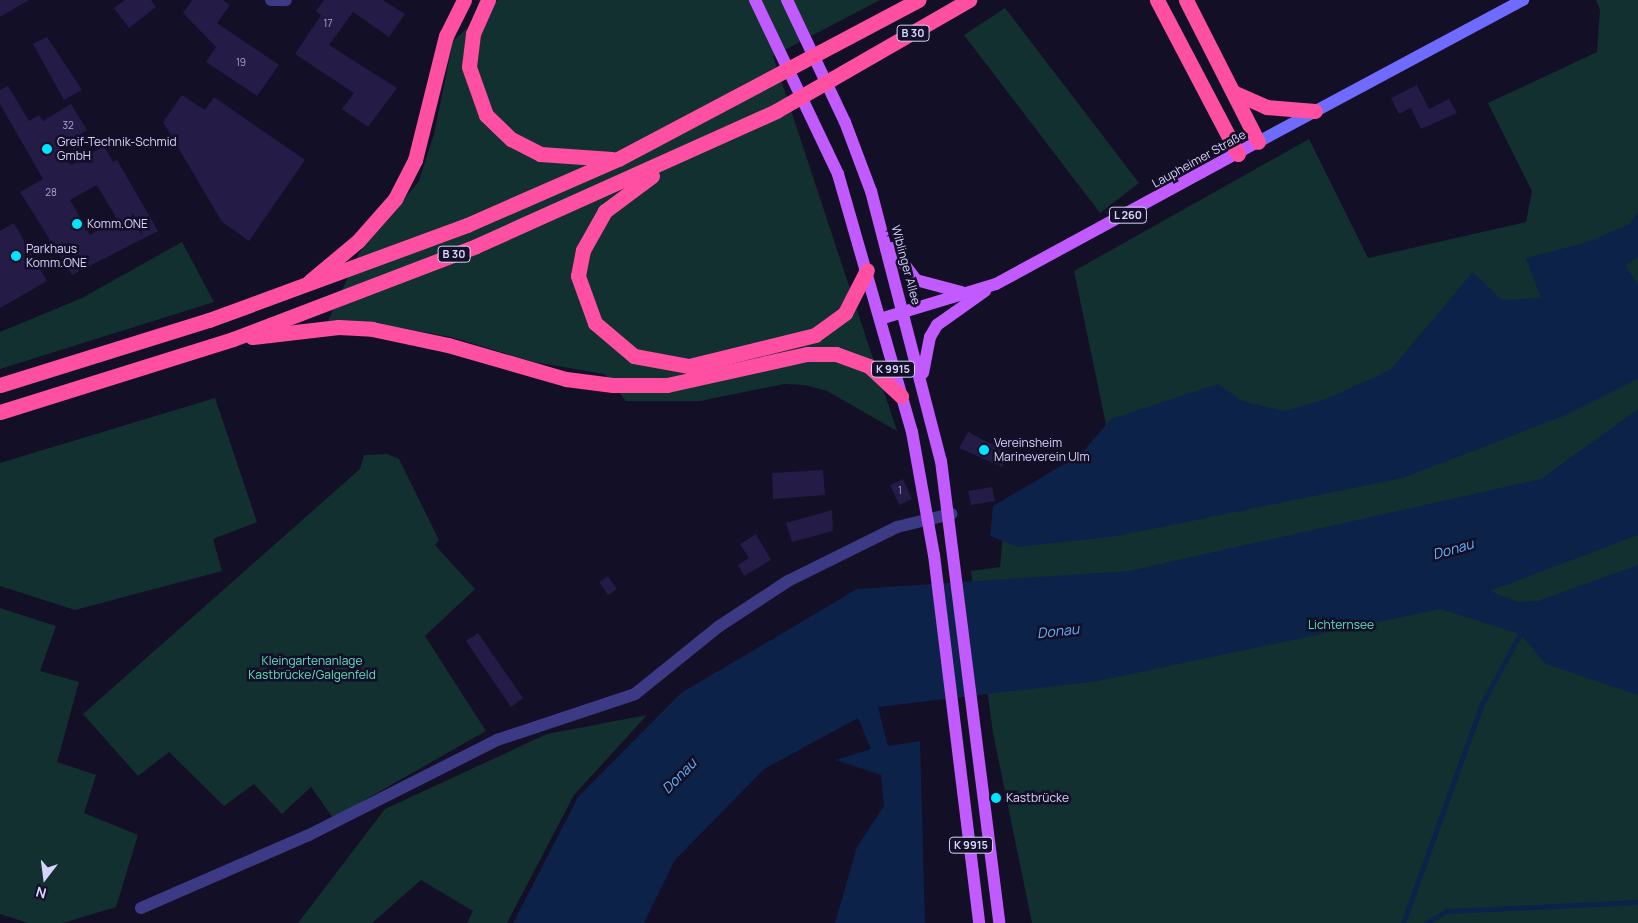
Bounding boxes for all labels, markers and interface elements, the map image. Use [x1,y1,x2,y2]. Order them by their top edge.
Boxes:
house number: 17 [324,18,332,30]
road number: B 30 [896,24,930,42]
house number: 19 [236,57,246,69]
house number: 32 [62,120,74,132]
street label: Laupheimer Straße [1150,127,1248,191]
place label: Greif-Technik-Schmid GmbH [57,135,177,163]
marker: Greif-Technik-Schmid GmbH [41,143,53,155]
house number: 28 [45,187,57,199]
road number: L 260 [1108,206,1148,224]
place label: Komm.ONE [87,217,148,231]
marker: Komm.ONE [71,218,83,230]
street label: Wiblinger Allee [888,224,924,306]
place label: Parkhaus Komm.ONE [26,242,87,270]
road number: B 30 [436,245,472,262]
marker: Parkhaus Komm.ONE [10,250,22,262]
road number: K 9915 [870,360,916,378]
place label: Vereinsheim Marineverein Ulm [994,436,1090,464]
marker: Vereinsheim Marineverein Ulm [978,444,990,456]
house number: 1 [898,485,902,497]
water label: Donau [1430,535,1476,563]
park label: Lichternsee [1308,618,1374,632]
water label: Donau [1036,620,1080,642]
park label: Kleingartenanlage Kastbrücke/Galgenfeld [248,654,376,682]
water label: Donau [658,755,700,797]
place label: Kastbrücke [1006,791,1069,805]
marker: Kastbrücke [990,792,1002,804]
road number: K 9915 [948,836,994,854]
north arrow [20,853,70,903]
text: N [34,882,48,903]

